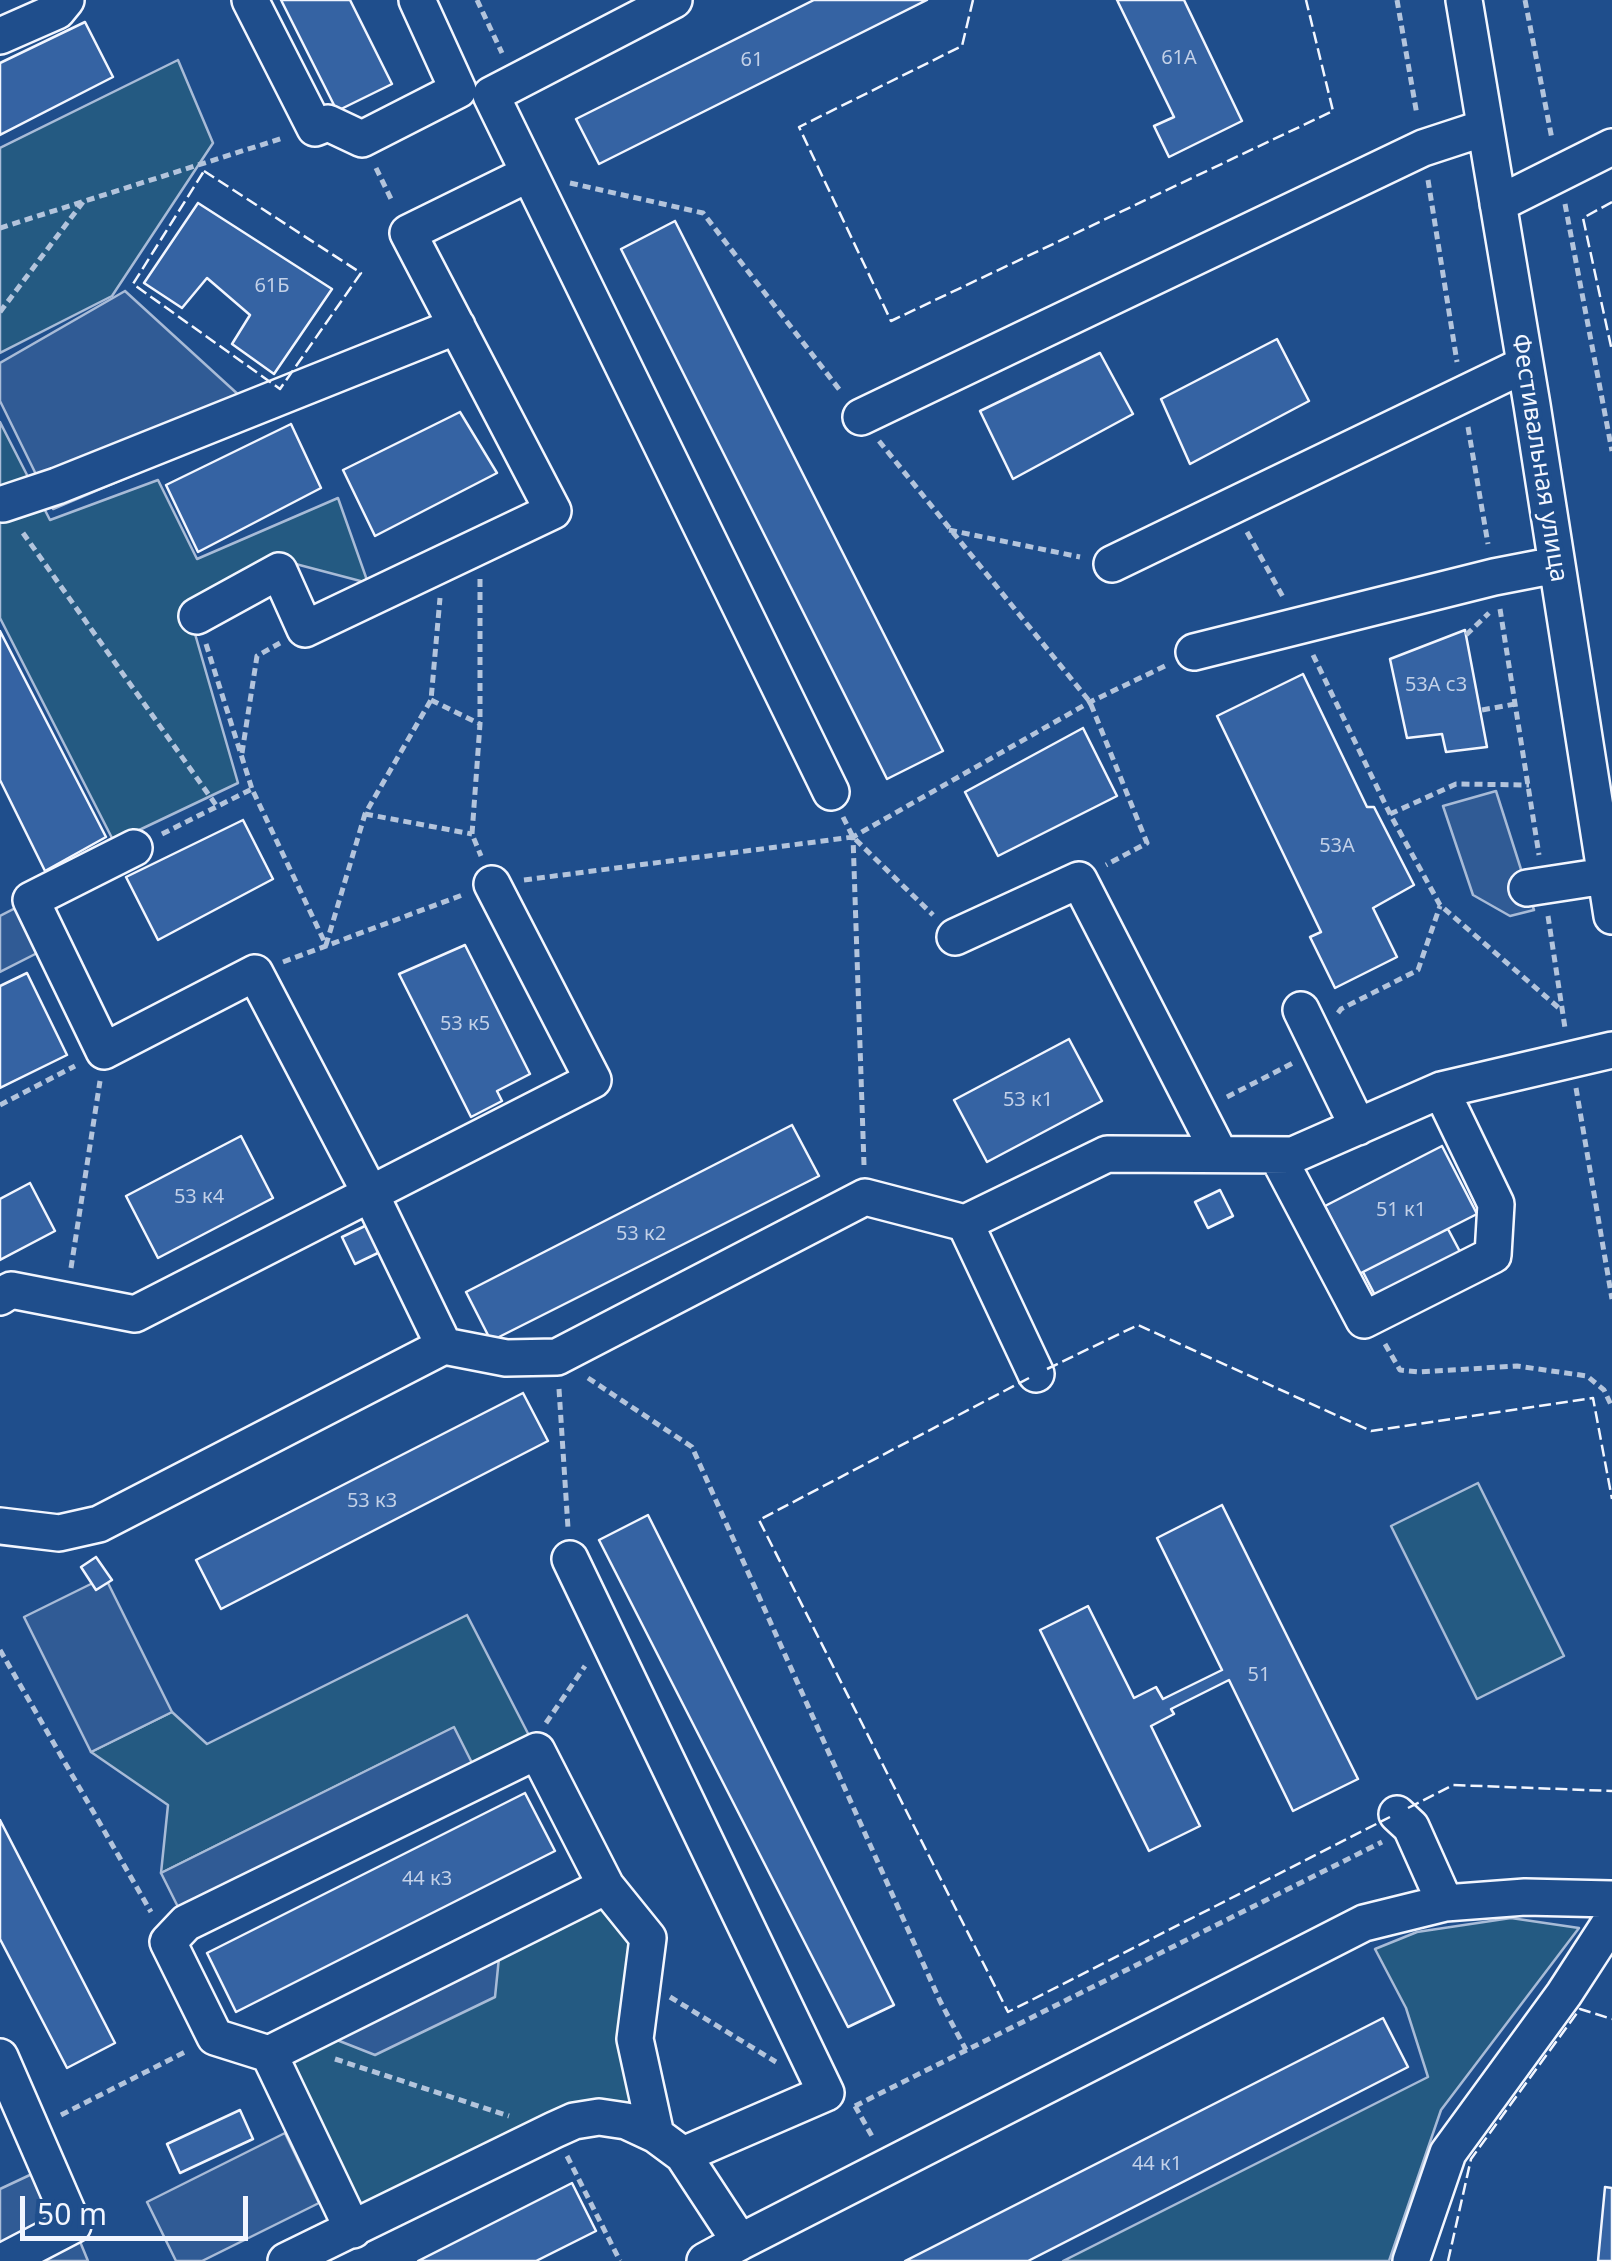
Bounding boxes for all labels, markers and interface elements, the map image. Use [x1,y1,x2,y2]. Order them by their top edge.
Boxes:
house number: 61А [1161,46,1197,70]
house number: 61 [741,48,763,72]
house number: 61Б [254,274,290,298]
street label: Фестивальная улица [1505,332,1573,584]
house number: 53А с3 [1405,673,1467,697]
house number: 53А [1319,834,1355,858]
house number: 53 к5 [440,1012,490,1036]
house number: 53 к1 [1003,1088,1053,1112]
house number: 53 к4 [174,1185,224,1209]
house number: 51 к1 [1376,1198,1426,1222]
house number: 53 к2 [616,1222,666,1246]
house number: 53 к3 [347,1489,397,1513]
house number: 51 [1248,1663,1270,1687]
house number: 44 к3 [402,1867,452,1891]
house number: 44 к1 [1132,2152,1182,2176]
scale bar [25,2176,252,2238]
text: 50 m [37,2193,107,2234]

